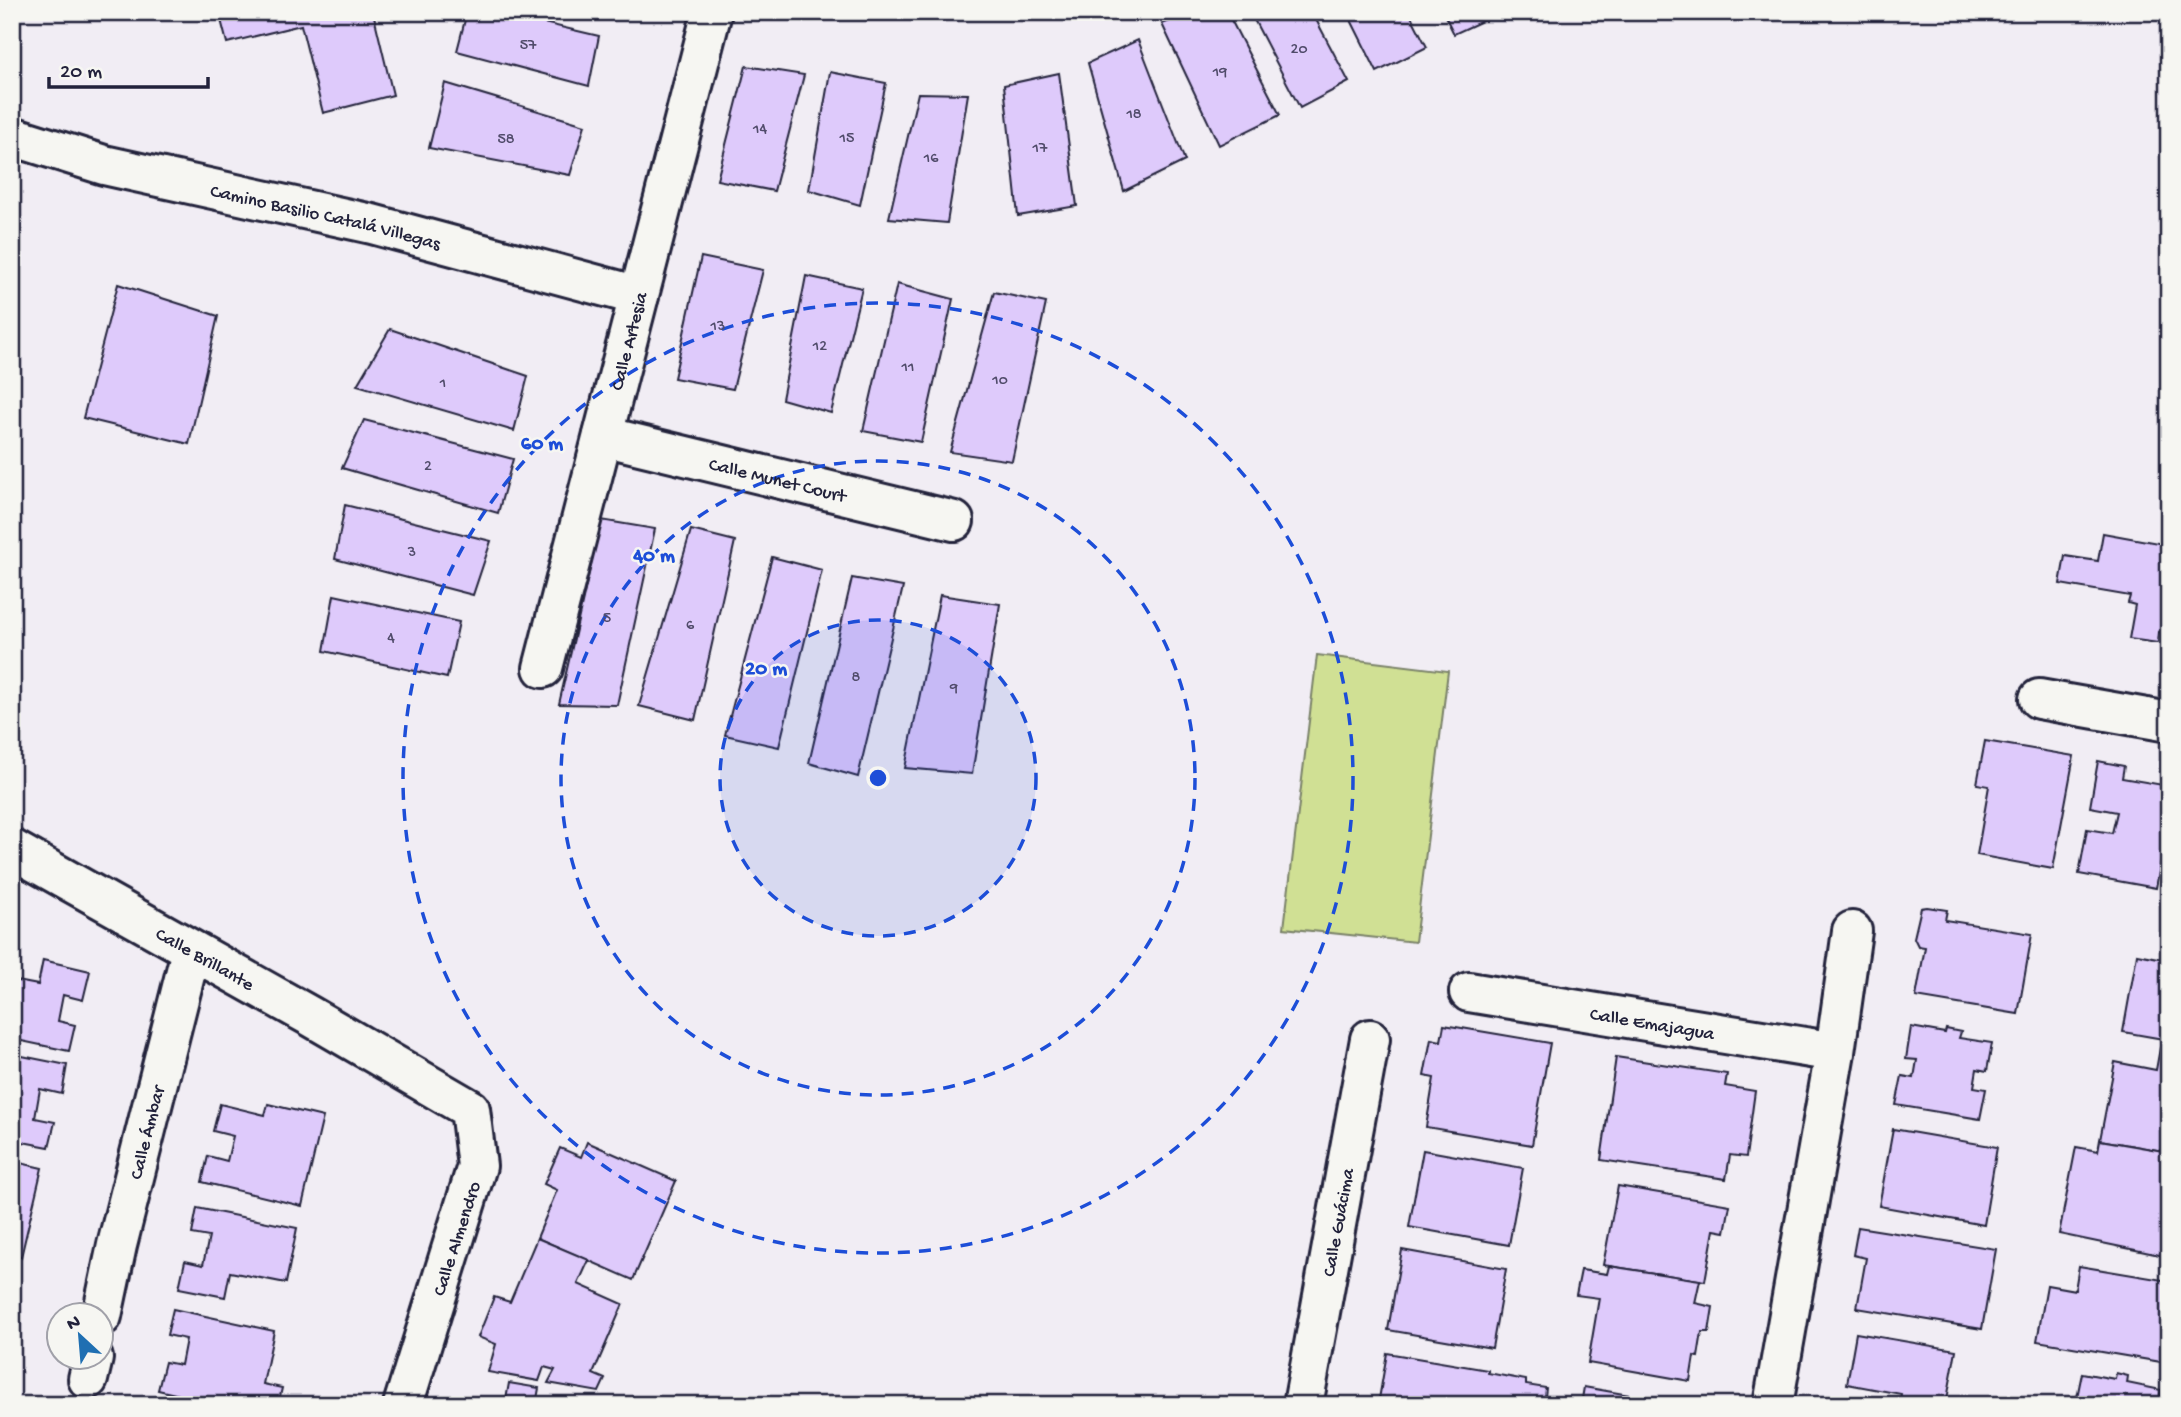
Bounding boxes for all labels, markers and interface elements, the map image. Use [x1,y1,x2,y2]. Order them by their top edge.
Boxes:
house number: 57 [520,37,537,56]
house number: 20 [1291,41,1307,60]
scale bar [49,46,208,90]
text: 20 m [60,61,102,86]
house number: 19 [1212,64,1227,83]
house number: 18 [1125,106,1142,125]
house number: 14 [752,121,767,140]
house number: 15 [839,130,854,149]
house number: 58 [497,131,515,150]
house number: 17 [1032,140,1048,159]
house number: 16 [923,150,939,169]
street label: Camino Basilio Catalá Villegas [208,181,444,257]
street label: Calle Artesia [607,289,655,393]
house number: 13 [710,318,725,337]
house number: 12 [812,338,827,357]
house number: 11 [901,359,914,378]
house number: 10 [991,372,1008,391]
house number: 1 [439,375,446,394]
text: 60 m [521,433,563,458]
street label: Calle Munet Court [706,454,850,510]
house number: 2 [424,458,432,477]
house number: 3 [407,544,416,563]
text: 40 m [632,545,675,570]
house number: 5 [603,610,611,629]
house number: 6 [686,617,695,636]
house number: 4 [387,630,395,649]
text: 20 m [745,658,787,683]
house number: 8 [852,669,861,688]
house number: 9 [949,680,958,699]
centre of rings [866,766,890,790]
street label: Calle Brillante [150,924,258,998]
street label: Calle Emajagua [1588,1004,1717,1047]
street label: Calle Ámbar [126,1082,172,1182]
street label: Calle Guácima [1319,1165,1361,1279]
street label: Calle Almendro [429,1179,488,1299]
north arrow [46,1302,116,1372]
text: N [63,1311,85,1337]

